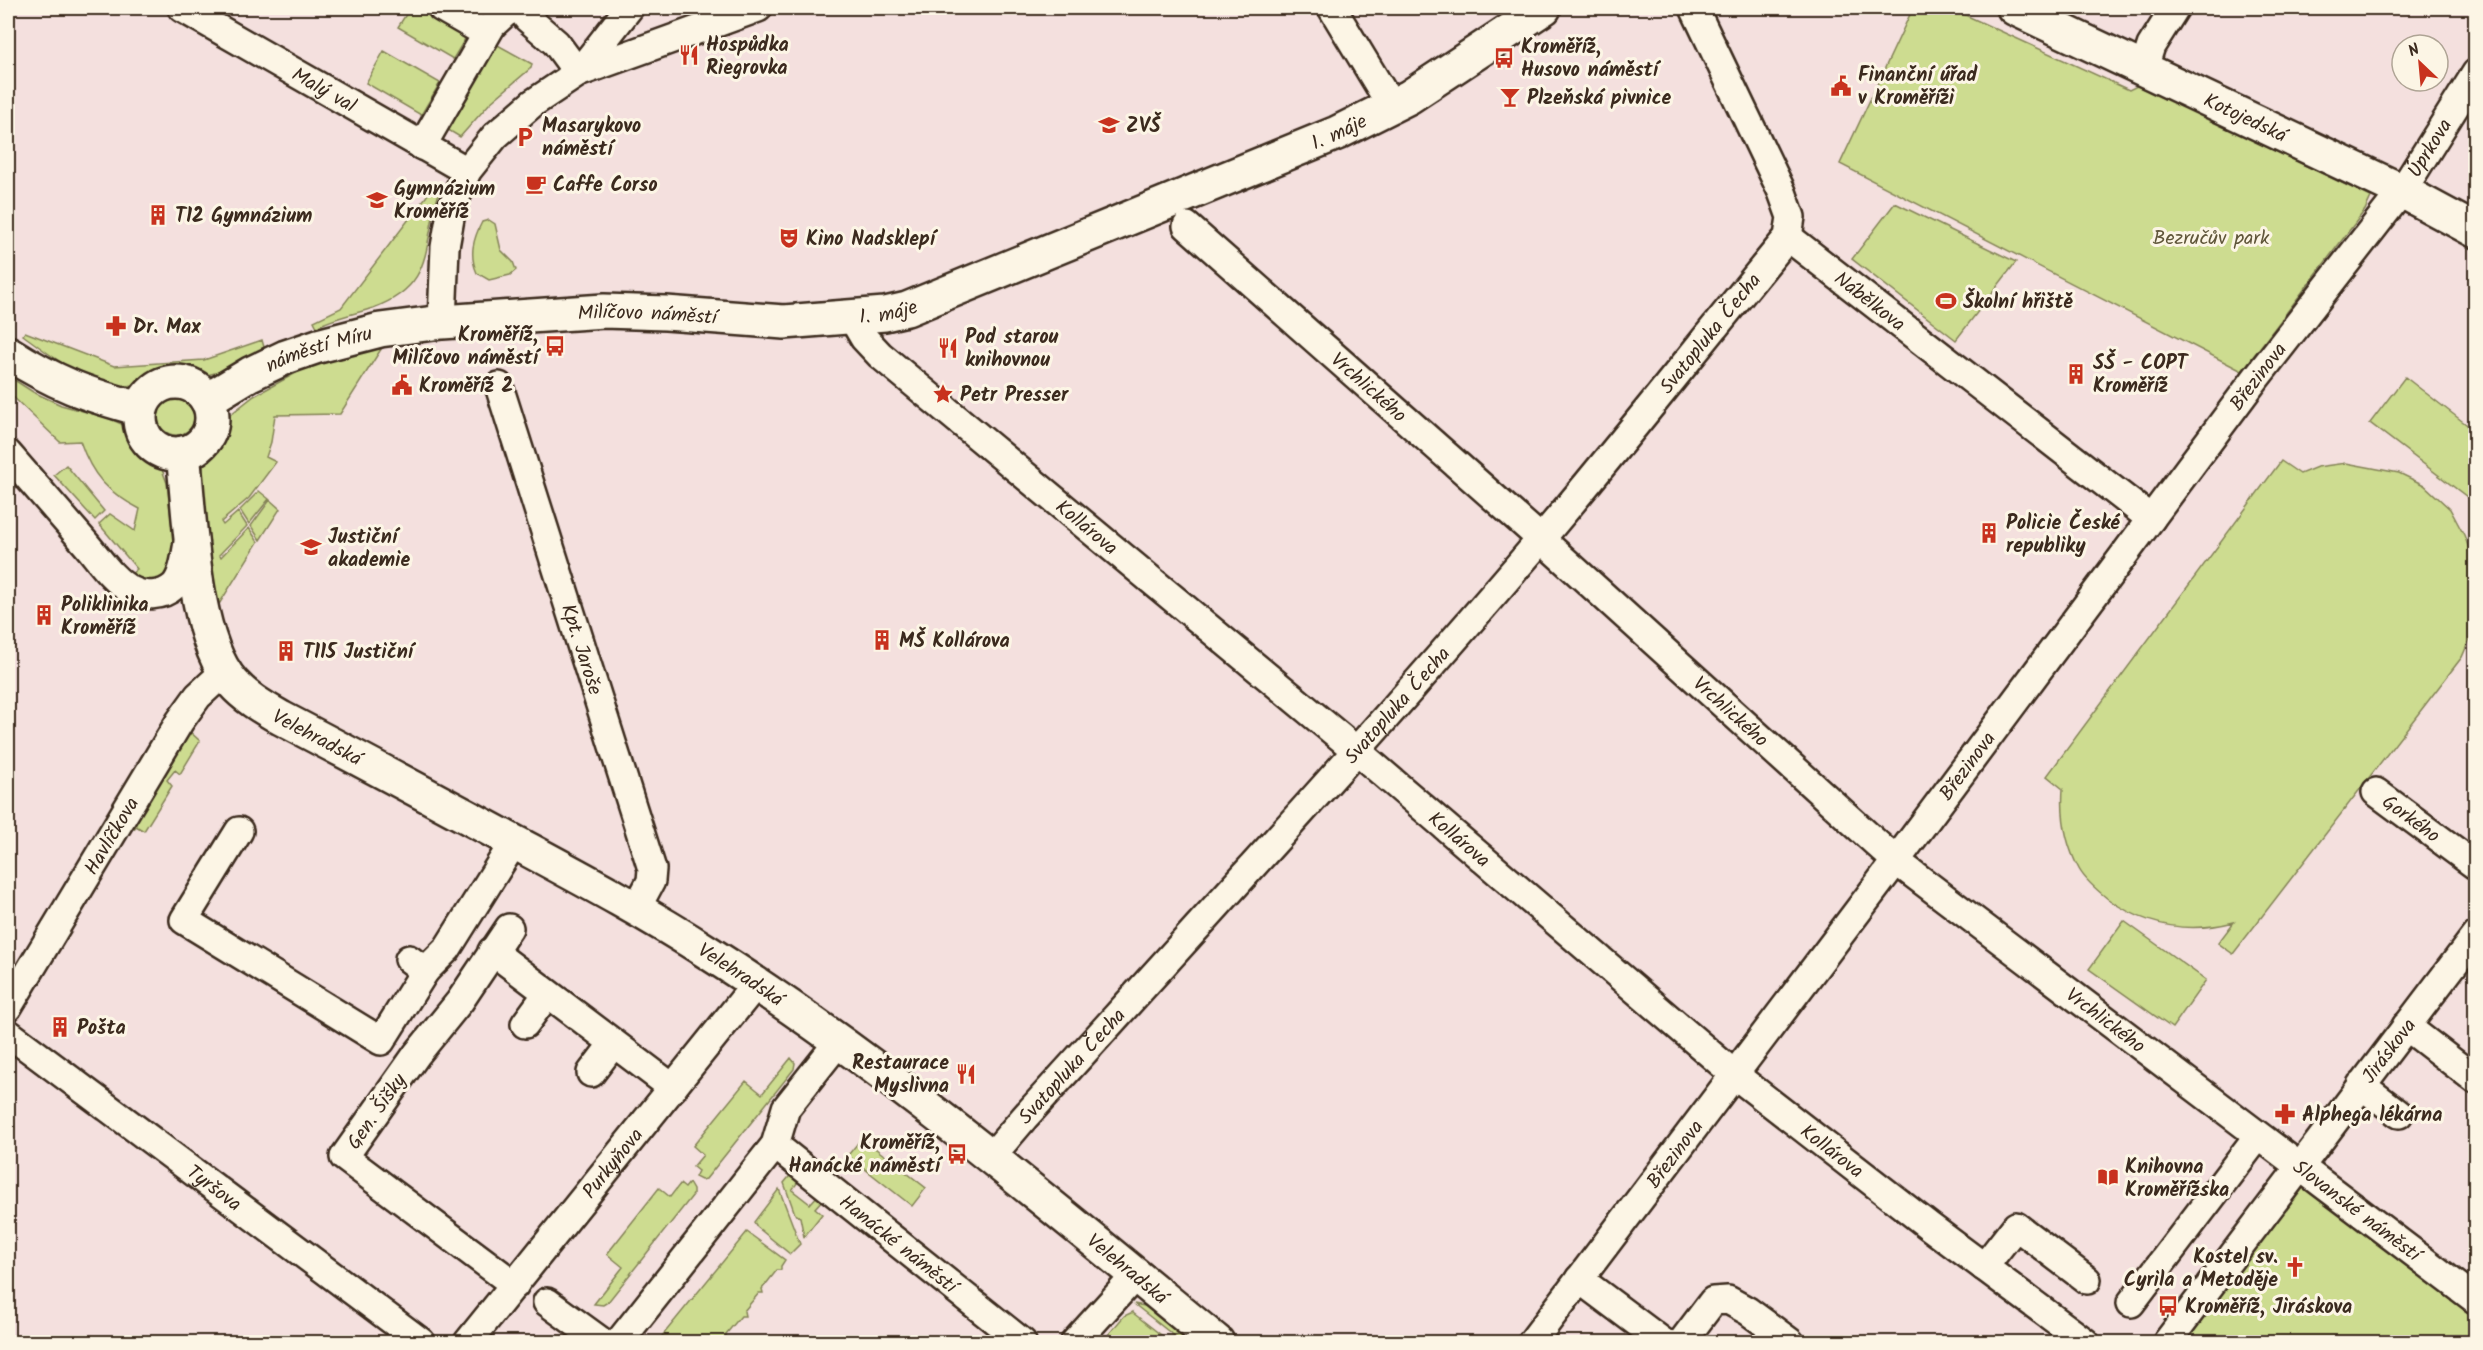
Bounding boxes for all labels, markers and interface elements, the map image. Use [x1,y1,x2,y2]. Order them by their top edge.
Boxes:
place label: Hospůdka Riegrovka [706,30,789,85]
place label: Kroměříž, Husovo náměstí [1521,32,1662,87]
north arrow [2390,33,2450,93]
text: N [2404,37,2424,64]
restaurant icon: Hospůdka Riegrovka [677,43,701,67]
bus stop icon: Kroměříž, Husovo náměstí [1492,46,1516,70]
street label: Malý val [285,60,362,123]
place label: Finanční úřad v Kroměříži [1858,60,1979,115]
public building icon: Finanční úřad v Kroměříži [1829,74,1853,98]
place label: Plzeňská pivnice [1527,83,1671,115]
bar icon: Plzeňská pivnice [1498,85,1522,109]
street label: Kotojedská [2198,86,2293,153]
street label: 1. máje [1307,106,1373,160]
place label: Masarykovo náměstí [542,111,641,166]
place label: ZVŠ [1126,111,1162,143]
school or university icon: ZVŠ [1097,113,1121,137]
street label: Úprkova [2400,113,2462,184]
parking icon: Masarykovo náměstí [513,125,537,149]
place label: Caffe Corso [553,170,658,202]
cafe icon: Caffe Corso [524,172,548,196]
place label: Gymnázium Kroměříž [394,174,495,229]
school or university icon: Gymnázium Kroměříž [365,188,389,212]
place label: T12 Gymnázium [175,201,312,233]
building icon: T12 Gymnázium [146,203,170,227]
park label: Bezručův park [2153,223,2270,255]
place label: Kino Nadsklepí [806,224,939,256]
theatre icon: Kino Nadsklepí [777,226,801,250]
street label: Nábělkova [1826,264,1912,341]
street label: Svatopluka Čecha [1652,267,1770,402]
place label: Školní hřiště [1963,287,2073,319]
sports icon: Školní hřiště [1934,289,1958,313]
street label: 1. máje [858,292,923,334]
street label: Milíčovo náměstí [576,297,721,335]
place label: Dr. Max [133,312,201,344]
pharmacy icon: Dr. Max [104,314,128,338]
street label: náměstí Míru [261,318,377,382]
place label: Kroměříž, Milíčovo náměstí [392,320,542,375]
place label: Pod starou knihovnou [965,322,1059,377]
bus stop icon: Kroměříž, Milíčovo náměstí [543,334,567,358]
restaurant icon: Pod starou knihovnou [936,336,960,360]
street label: Březinova [2223,336,2296,419]
street label: Vrchlického [1322,346,1413,431]
place label: SŠ - COPT Kroměříž [2093,348,2190,403]
building icon: SŠ - COPT Kroměříž [2064,362,2088,386]
place label: Kroměříž 2 [419,371,513,403]
public building icon: Kroměříž 2 [390,373,414,397]
place label: Petr Presser [960,380,1069,412]
place icon: Petr Presser [931,382,955,406]
street label: Kollárova [1047,493,1124,564]
place label: Policie České republiky [2006,508,2121,563]
building icon: Policie České republiky [1977,521,2001,545]
place label: Justiční akademie [328,522,410,577]
school or university icon: Justiční akademie [299,535,323,559]
place label: Poliklinika Kroměříž [61,590,148,645]
street label: Kpt. Jaroše [551,600,610,699]
building icon: Poliklinika Kroměříž [32,603,56,627]
place label: MŠ Kollárova [899,626,1010,658]
building icon: MŠ Kollárova [870,628,894,652]
place label: T115 Justiční [303,637,417,669]
building icon: T115 Justiční [274,639,298,663]
street label: Svatopluka Čecha [1337,640,1459,772]
street label: Vrchlického [1684,670,1775,756]
street label: Velehradská [265,702,368,776]
street label: Březinova [1932,726,2005,808]
street label: Gorkého [2374,787,2446,852]
street label: Havlíčkova [77,791,149,882]
street label: Kollárova [1420,804,1497,877]
street label: Velehradská [691,936,791,1017]
street label: Vrchlického [2058,980,2152,1062]
street label: Svatopluka Čecha [1011,1002,1135,1133]
street label: Jiráskova [2354,1012,2425,1091]
place label: Pošta [77,1013,126,1045]
building icon: Pošta [48,1015,72,1039]
place label: Restaurace Myslivna [852,1048,949,1103]
restaurant icon: Restaurace Myslivna [954,1062,978,1086]
street label: Gen. Šišky [340,1067,416,1157]
place label: Alphega lékárna [2302,1100,2442,1132]
pharmacy icon: Alphega lékárna [2273,1102,2297,1126]
street label: Březinova [1639,1114,1713,1196]
street label: Kollárova [1792,1117,1870,1188]
street label: Purkyňova [575,1122,652,1207]
place label: Kroměříž, Hanácké náměstí [788,1128,944,1183]
bus stop icon: Kroměříž, Hanácké náměstí [945,1142,969,1166]
place label: Knihovna Kroměřížska [2125,1152,2229,1207]
street label: Slovanské náměstí [2285,1152,2429,1273]
street label: Tyršova [179,1158,248,1221]
library icon: Knihovna Kroměřížska [2096,1165,2120,1189]
street label: Hanácké náměstí [831,1188,966,1304]
street label: Velehradská [1079,1227,1176,1315]
place label: Kostel sv. Cyrila a Metoděje [2124,1242,2278,1297]
church icon: Kostel sv. Cyrila a Metoděje [2283,1255,2307,1279]
place label: Kroměříž, Jiráskova [2185,1292,2352,1324]
bus stop icon: Kroměříž, Jiráskova [2156,1294,2180,1318]

